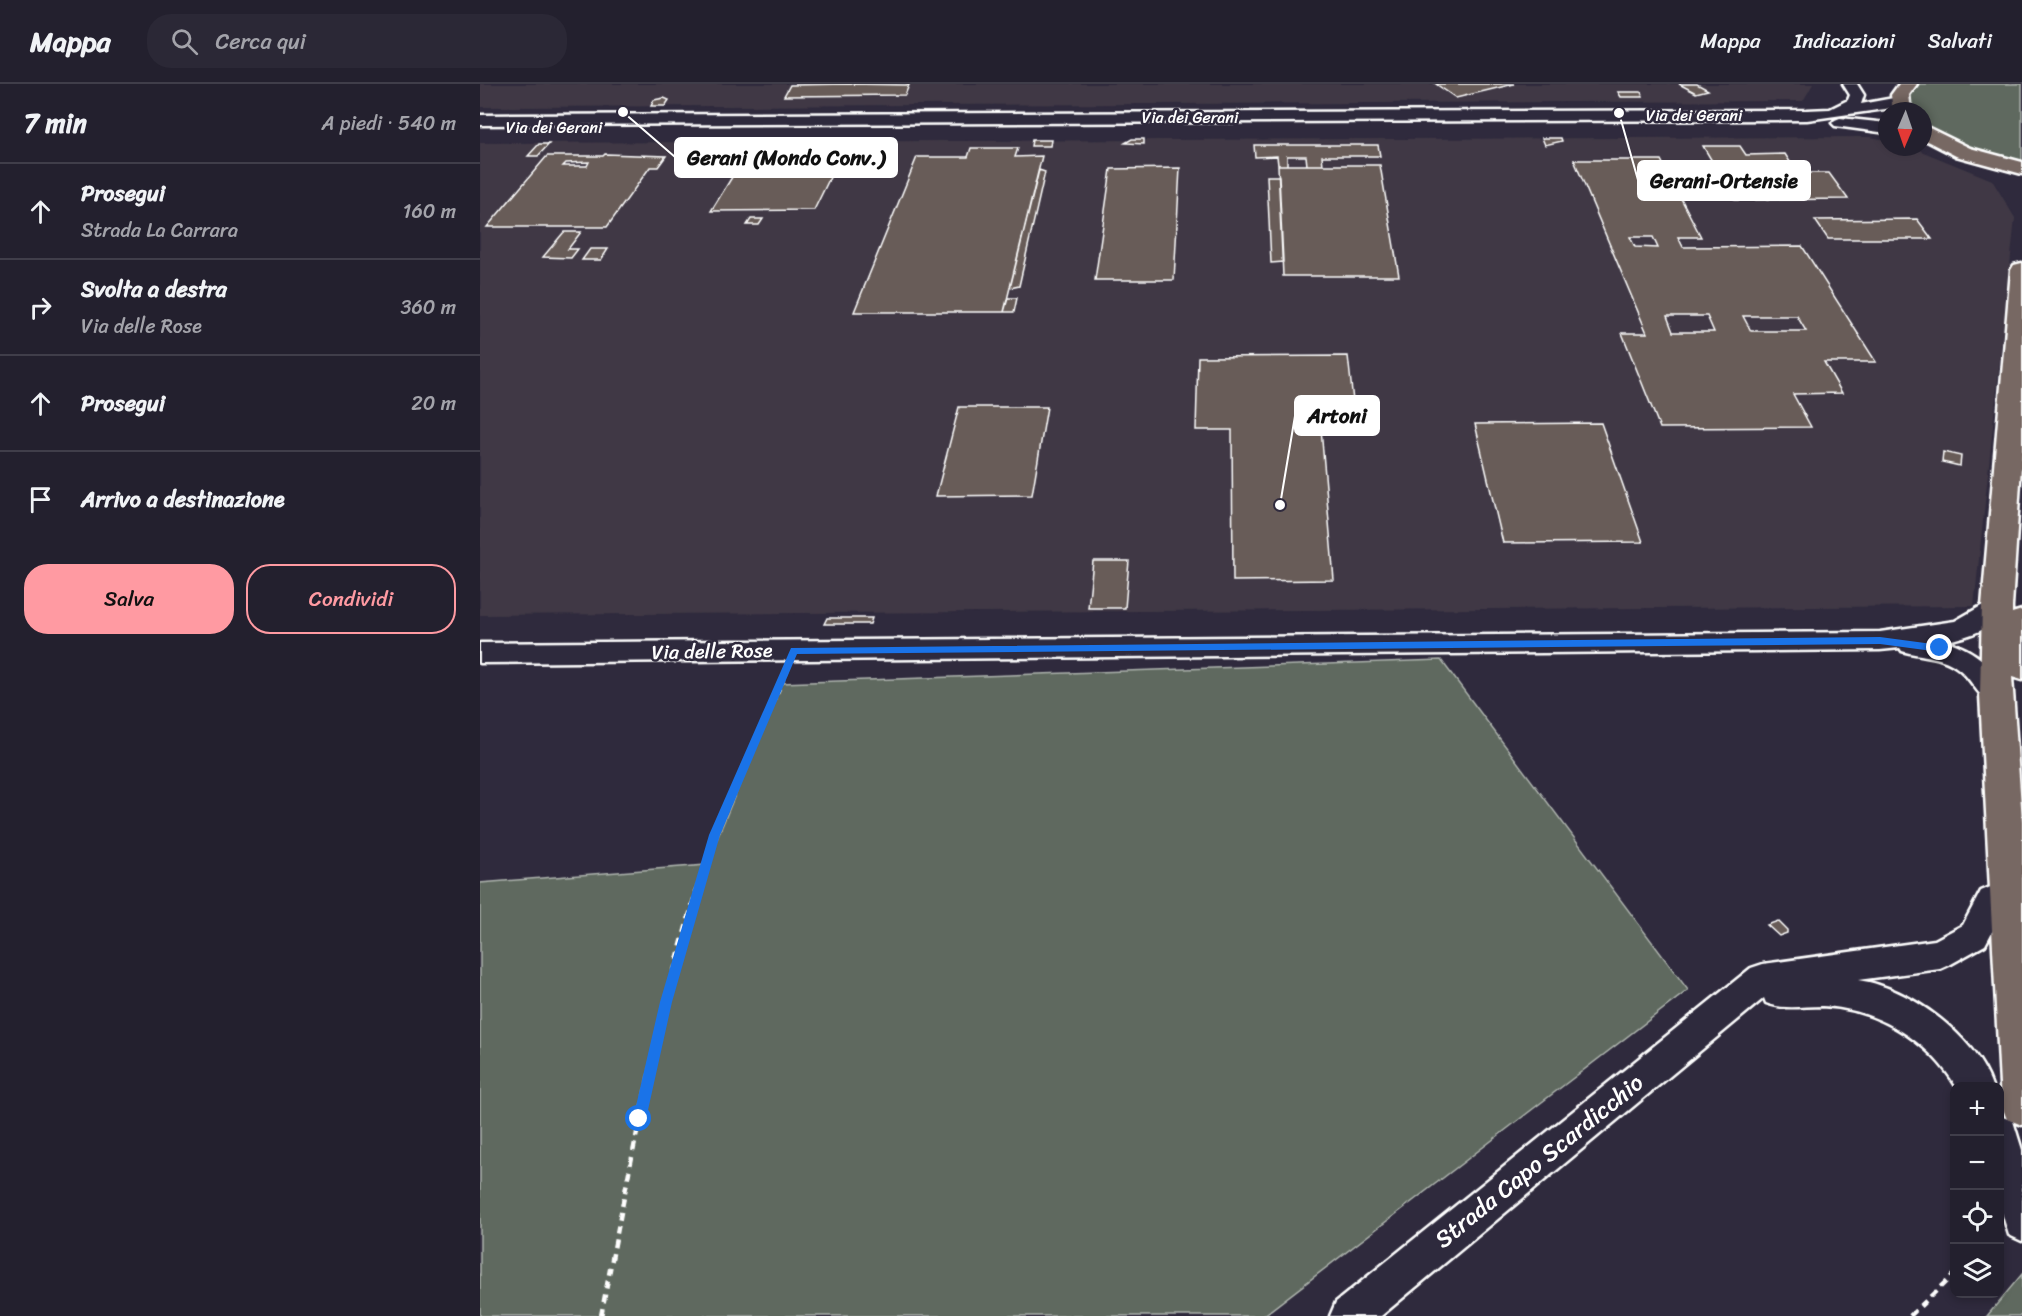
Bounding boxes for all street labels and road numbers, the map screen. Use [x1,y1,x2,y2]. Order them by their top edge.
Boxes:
street label: Via dei Gerani [1646,101,1743,130]
street label: Via dei Gerani [1142,103,1239,132]
street label: Via dei Gerani [506,113,603,142]
street label: Via delle Rose [651,633,773,670]
street label: Strada Capo Scardicchio [1425,1063,1653,1259]

